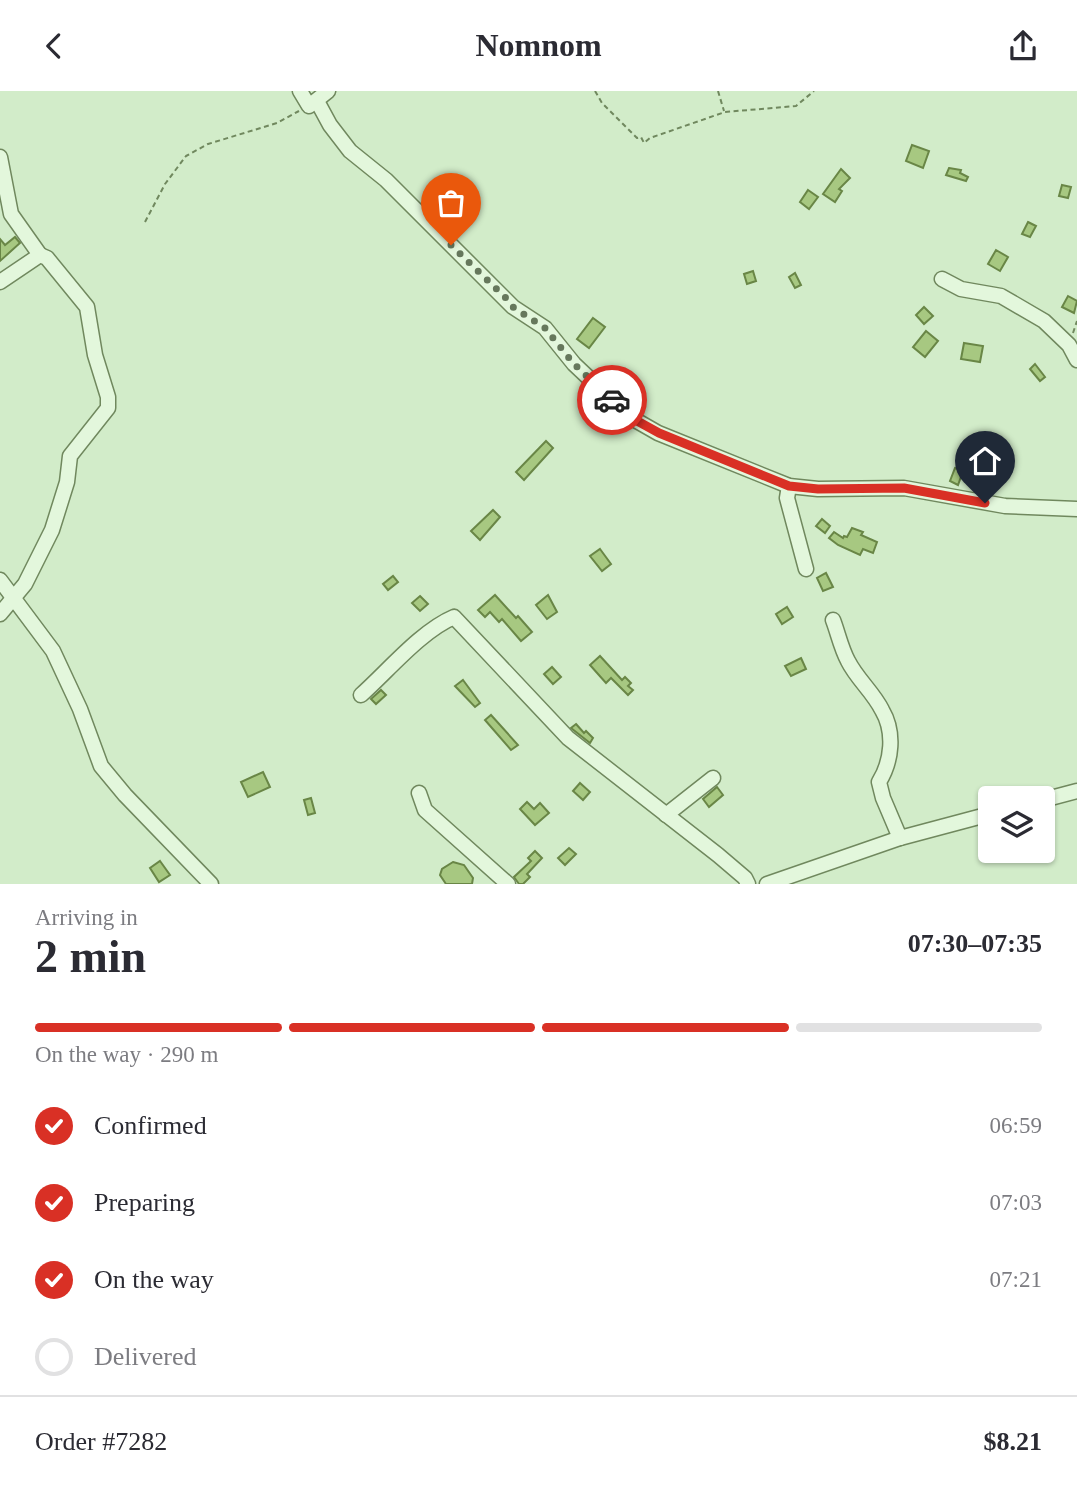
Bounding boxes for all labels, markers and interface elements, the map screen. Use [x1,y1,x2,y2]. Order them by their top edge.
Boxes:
icon: back [35,27,73,65]
text: Nomnom [475,27,602,63]
icon: share [1004,27,1042,65]
pin [421,173,481,245]
icon: bag [432,184,470,222]
courier [577,365,647,435]
icon: car [593,381,631,419]
pin [955,431,1015,503]
icon: home [966,442,1004,480]
map controls [978,786,1055,863]
button: layers [978,786,1055,863]
text: Arriving in [35,905,138,930]
text: 07:30–07:35 [908,929,1042,958]
text: 2 min [35,931,146,982]
text: On the way · 290 m [35,1042,218,1067]
icon: check [35,1107,73,1145]
text: Confirmed [94,1111,207,1140]
text: 06:59 [990,1113,1042,1138]
icon: check [35,1184,73,1222]
text: Preparing [94,1188,195,1217]
text: 07:03 [990,1190,1042,1215]
icon: check [35,1261,73,1299]
text: On the way [94,1265,214,1294]
text: 07:21 [990,1267,1042,1292]
text: Delivered [94,1342,197,1371]
text: Order #7282 [35,1427,167,1456]
text: $8.21 [984,1427,1042,1456]

